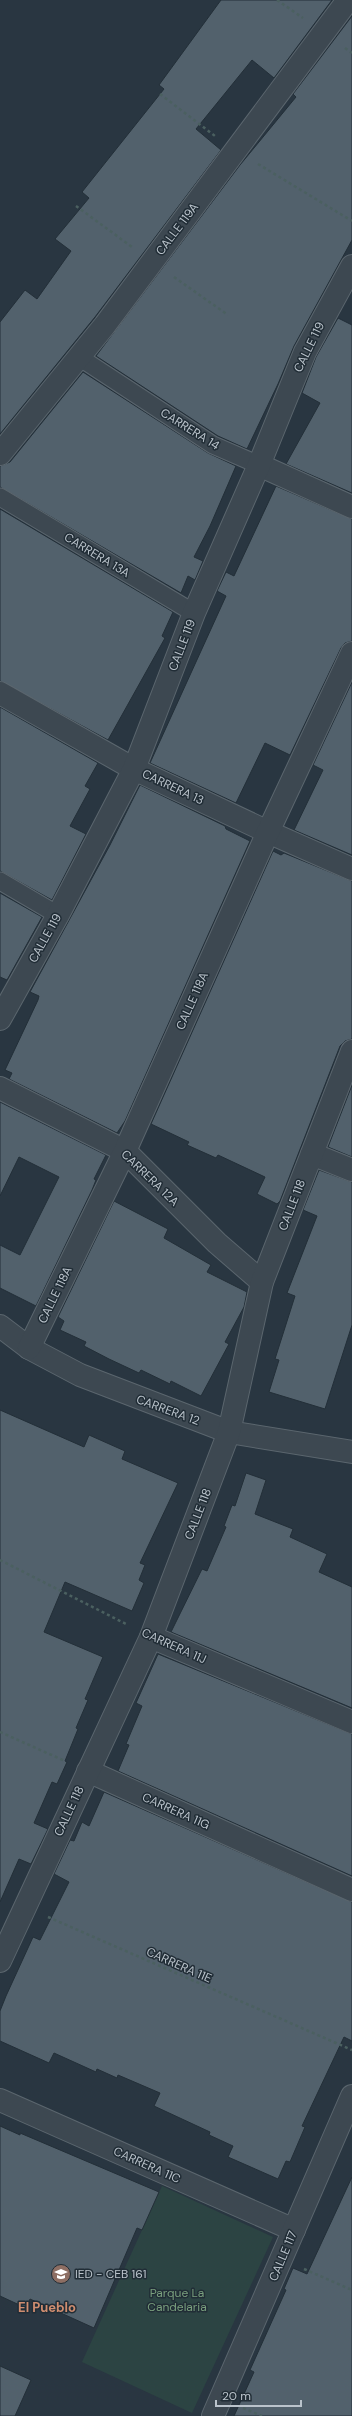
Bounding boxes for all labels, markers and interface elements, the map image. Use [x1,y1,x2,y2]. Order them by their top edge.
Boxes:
street label: CALLE 119A [152,200,202,258]
street label: CALLE 119 [290,319,328,375]
street label: CARRERA 14 [157,405,223,453]
street label: CARRERA 13A [61,529,133,581]
street label: CALLE 119 [165,617,199,673]
street label: CARRERA 13 [139,766,207,808]
street label: CALLE 119 [25,910,65,966]
street label: CALLE 118A [172,970,212,1032]
street label: CARRERA 12A [118,1146,182,1210]
street label: CALLE 118 [275,1177,309,1233]
street label: CALLE 118A [34,1264,76,1326]
street label: CARRERA 12 [134,1391,202,1429]
street label: CALLE 118 [181,1486,215,1542]
street label: CARRERA 11J [139,1625,209,1667]
street label: CALLE 118 [50,1783,88,1839]
street label: CARRERA 11G [140,1789,212,1833]
street label: CARRERA 11E [144,1943,214,1987]
street label: CARRERA 11C [111,2143,183,2187]
street label: CALLE 117 [265,2229,301,2283]
school or university icon: IED - CEB 161 [50,2263,72,2285]
place label: IED - CEB 161 [75,2266,147,2282]
park label: Parque La Candelaria [147,2285,207,2315]
district label: El Pueblo [18,2299,76,2316]
scale bar [216,2382,301,2408]
text: 20 m [222,2388,251,2404]

